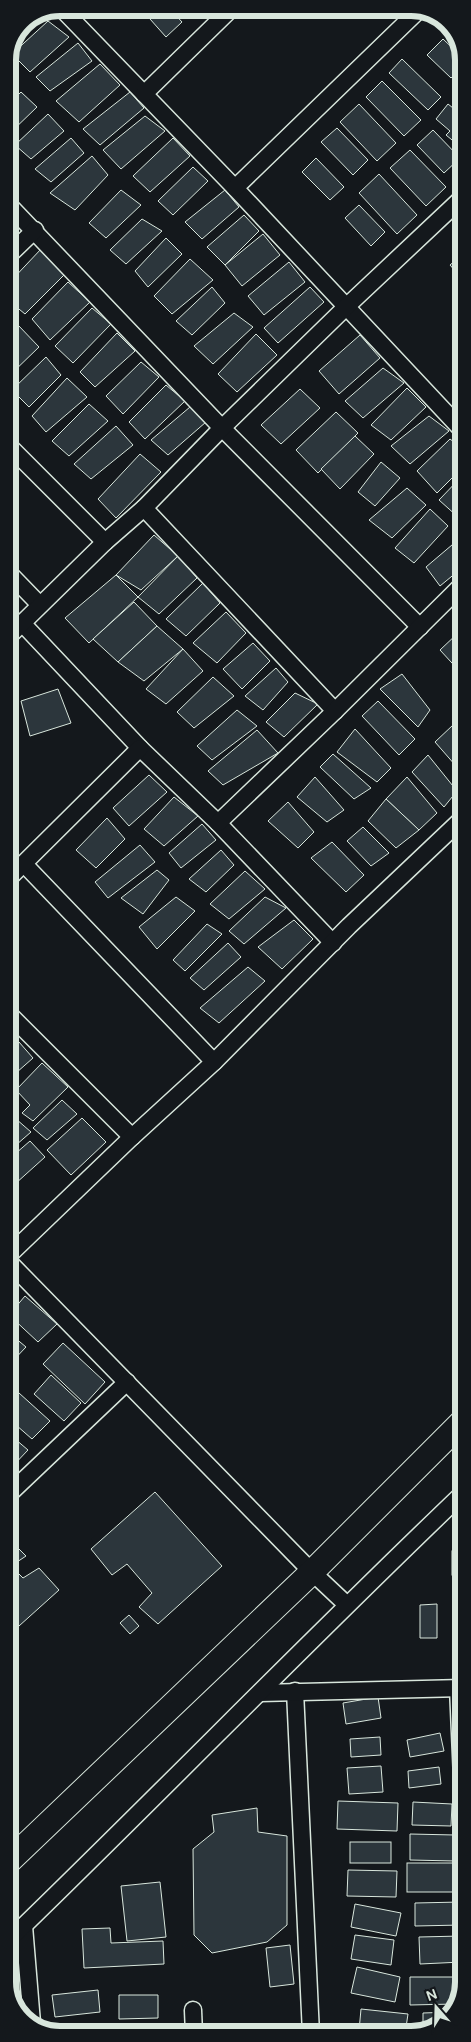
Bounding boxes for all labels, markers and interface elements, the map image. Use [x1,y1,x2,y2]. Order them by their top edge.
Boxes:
north arrow [411,1982,461,2032]
text: N [424,1985,439,2005]

